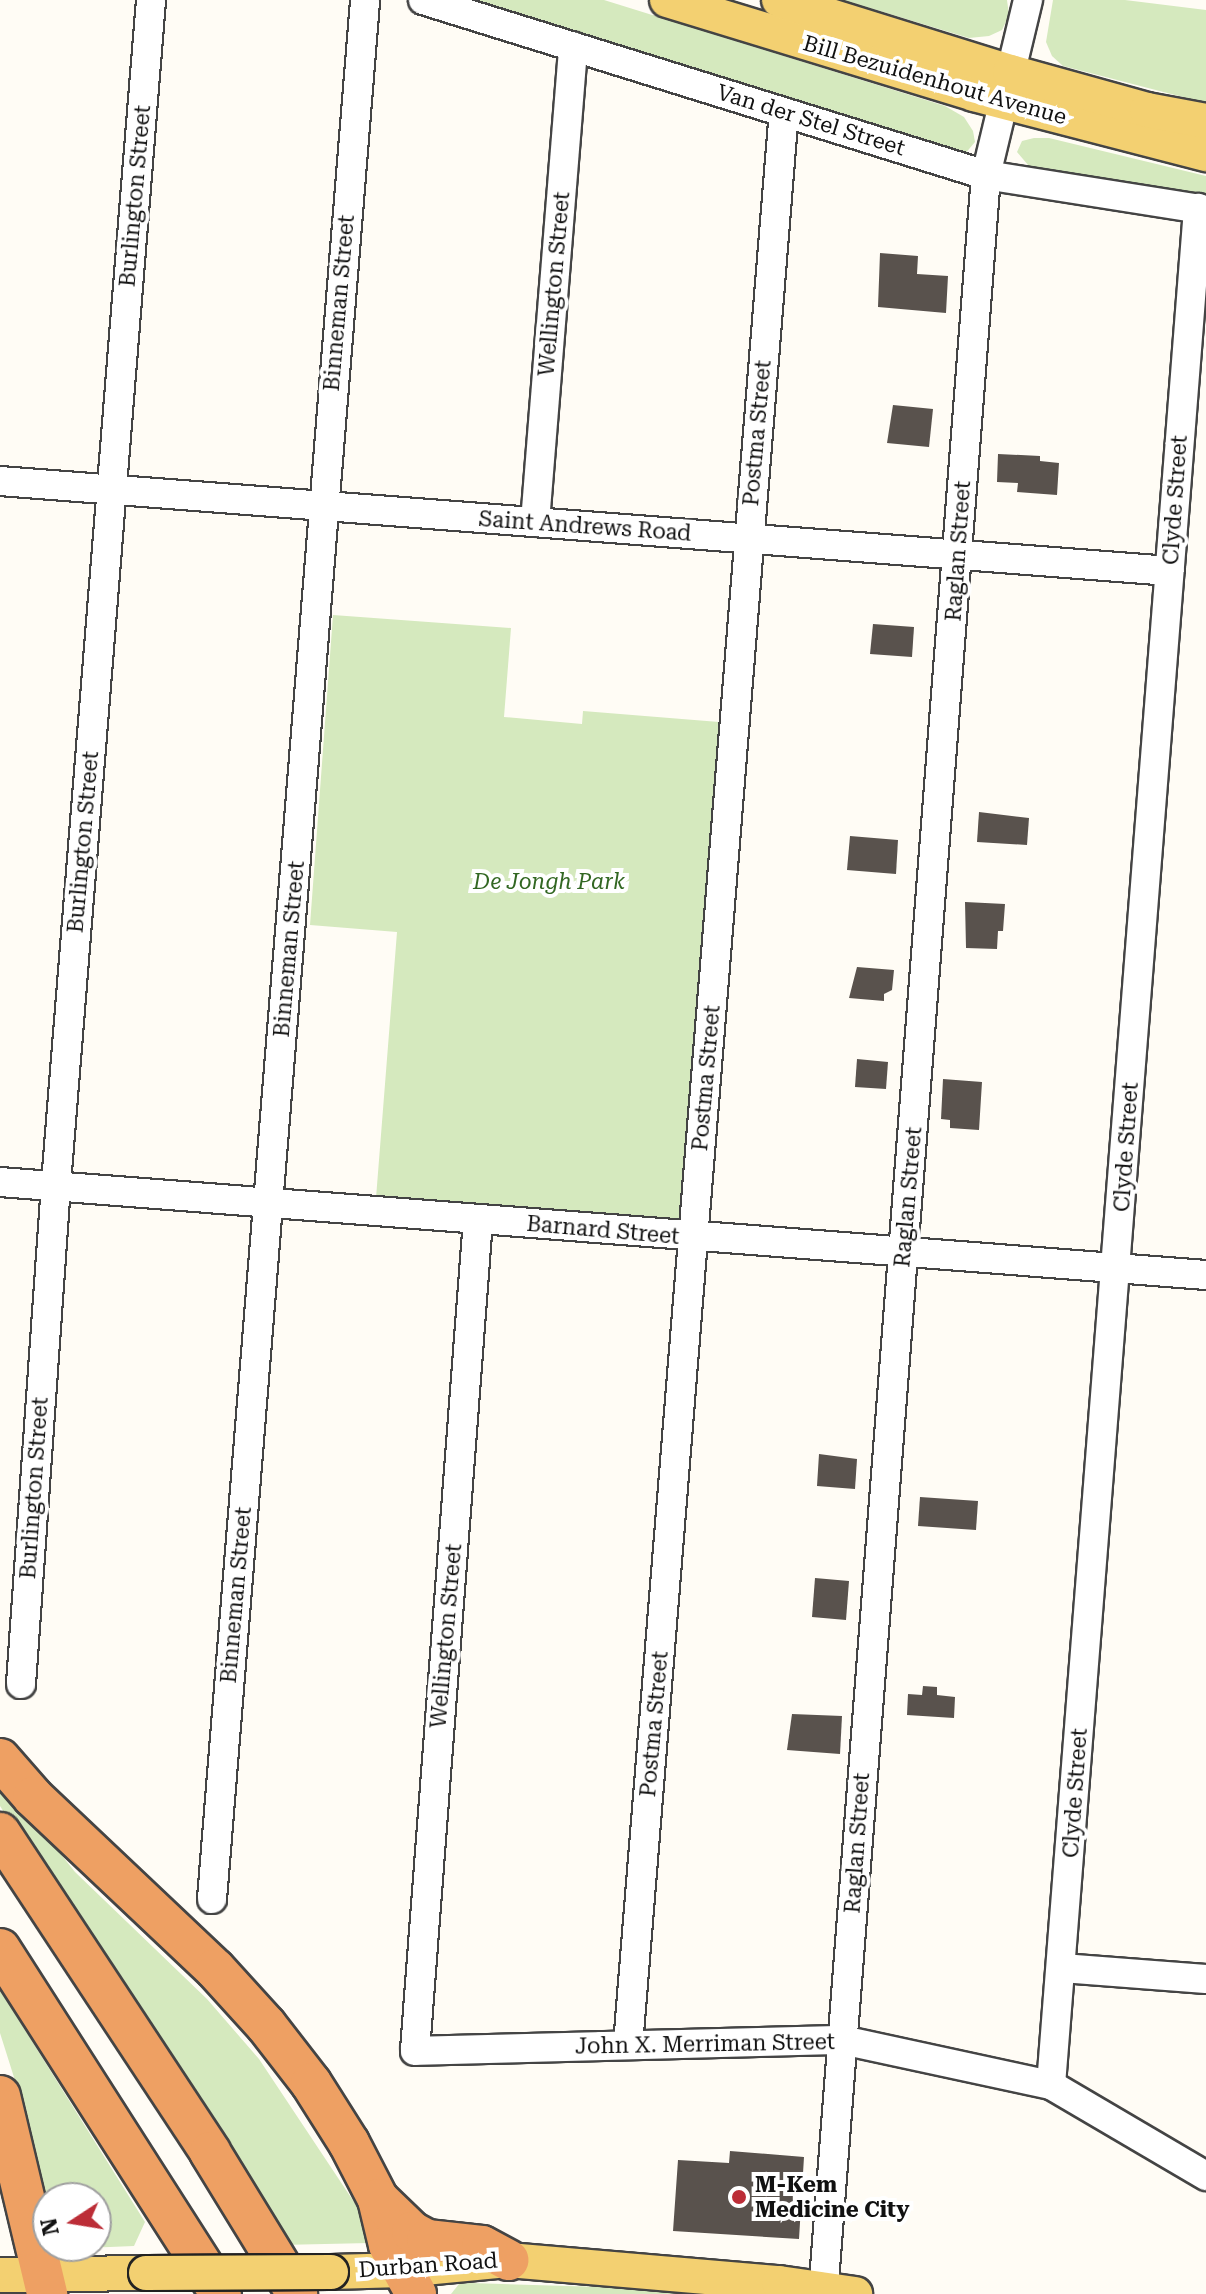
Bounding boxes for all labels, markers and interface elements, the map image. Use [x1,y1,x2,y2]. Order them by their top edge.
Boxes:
street label: Bill Bezuidenhout Avenue [800,30,1070,130]
street label: Van der Stel Street [714,79,908,161]
street label: Burlington Street [114,104,156,288]
street label: Wellington Street [533,191,575,377]
street label: Binneman Street [318,214,360,392]
street label: Postma Street [737,359,777,507]
street label: Clyde Street [1157,434,1193,566]
street label: Raglan Street [940,480,976,622]
street label: Saint Andrews Road [478,505,692,547]
street label: Burlington Street [62,750,104,934]
street label: Binneman Street [268,860,310,1038]
park label: De Jongh Park [473,869,625,895]
street label: Postma Street [686,1004,726,1152]
street label: Clyde Street [1108,1081,1144,1213]
street label: Raglan Street [889,1126,927,1268]
street label: Barnard Street [526,1210,680,1250]
street label: Burlington Street [14,1396,54,1580]
street label: Binneman Street [215,1506,257,1684]
street label: Wellington Street [425,1543,467,1729]
street label: Postma Street [634,1650,674,1798]
street label: Clyde Street [1057,1727,1093,1859]
street label: Raglan Street [839,1772,875,1914]
street label: John X. Merriman Street [575,2029,835,2059]
place label: M-Kem Medicine City [755,2171,909,2222]
north arrow [32,2182,112,2262]
marker: M-Kem Medicine City [730,2188,748,2206]
text: N [36,2216,64,2238]
street label: Durban Road [358,2247,498,2283]

